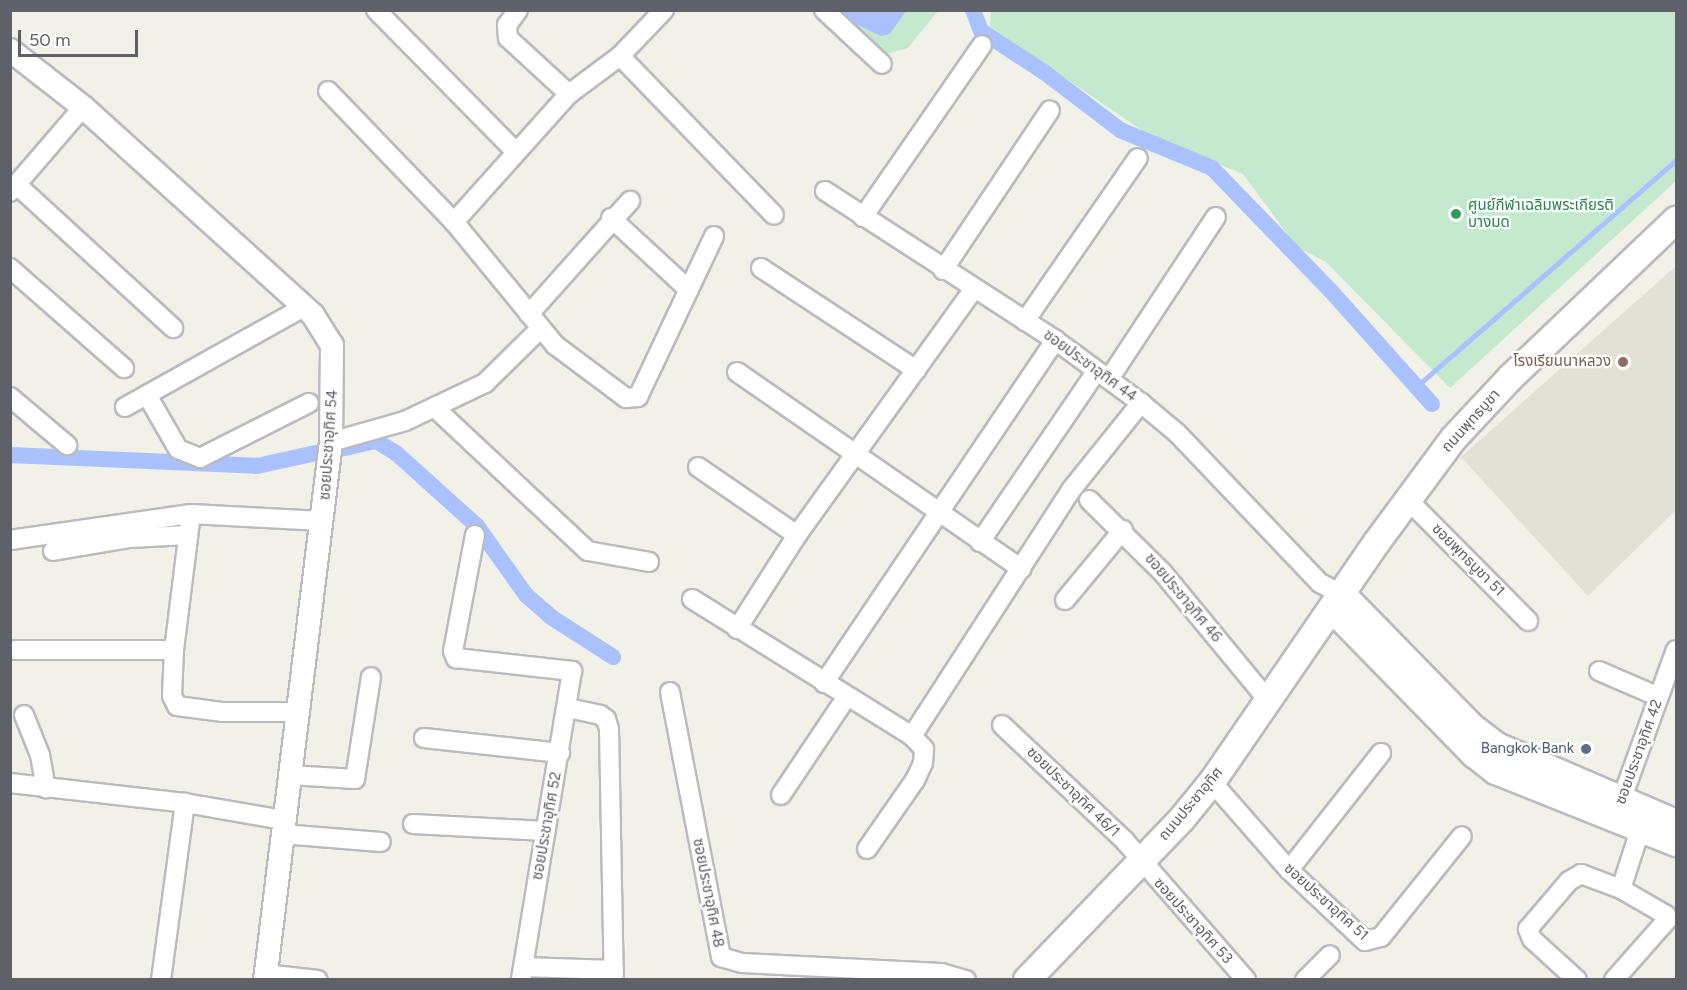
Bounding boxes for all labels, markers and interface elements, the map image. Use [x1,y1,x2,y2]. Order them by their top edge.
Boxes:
scale bar [21,18,141,56]
text: 50 m [29,29,71,51]
place label: ศูนย์กีฬาเฉลิมพระเกียรติ บางมด [1468,196,1614,231]
marker: ศูนย์กีฬาเฉลิมพระเกียรติ บางมด [1449,207,1463,221]
street label: ซอยประชาอุทิศ 44 [1040,326,1140,406]
place label: โรงเรียนนาหลวง [1513,353,1611,371]
marker: โรงเรียนนาหลวง [1616,355,1630,369]
street label: ถนนพุทธบูชา [1438,386,1504,456]
street label: ซอยประชาอุทิศ 54 [316,389,342,501]
street label: ซอยพุทธบูชา 51 [1428,520,1508,600]
street label: ซอยประชาอุทิศ 46 [1141,550,1225,646]
street label: ซอยประชาอุทิศ 42 [1612,697,1666,807]
place label: Bangkok Bank [1481,740,1574,758]
marker: Bangkok Bank [1579,742,1593,756]
street label: ซอยประชาอุทิศ 46/1 [1023,743,1123,841]
street label: ถนนประชาอุทิศ [1155,764,1227,844]
street label: ซอยประชาอุทิศ 52 [529,770,565,882]
street label: ซอยประชาอุทิศ 48 [689,837,727,949]
street label: ซอยประชาอุทิศ 51 [1280,859,1372,945]
street label: ซอยประชาอุทิศ 53 [1150,874,1236,968]

